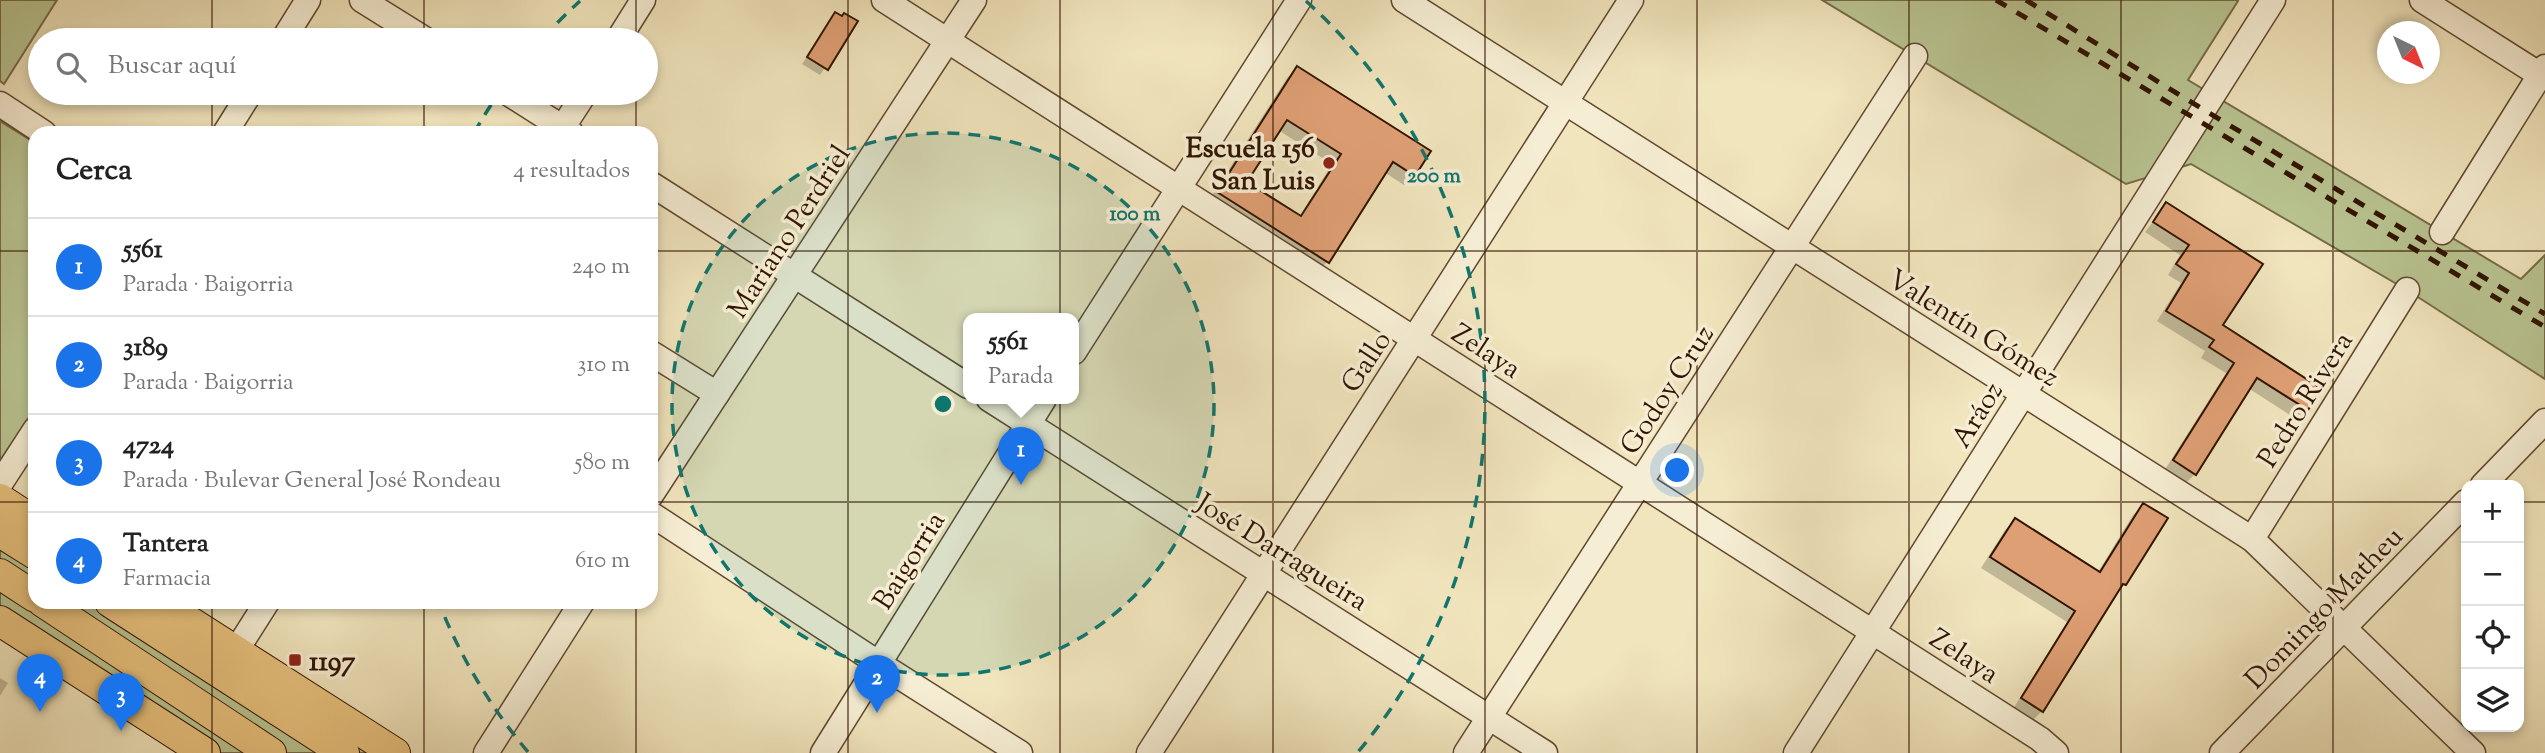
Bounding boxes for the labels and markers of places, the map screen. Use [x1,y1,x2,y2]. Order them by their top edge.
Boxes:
place label: Escuela 156 San Luis [1186,130,1315,202]
marker: Escuela 156 San Luis [1321,155,1337,171]
centre of rings [931,392,955,416]
pin: 1 [998,427,1044,485]
place label: 1197 [309,643,355,683]
marker: 1197 [287,652,303,668]
pin: 4 [17,654,63,712]
pin: 2 [854,655,900,713]
pin: 3 [98,673,144,731]

